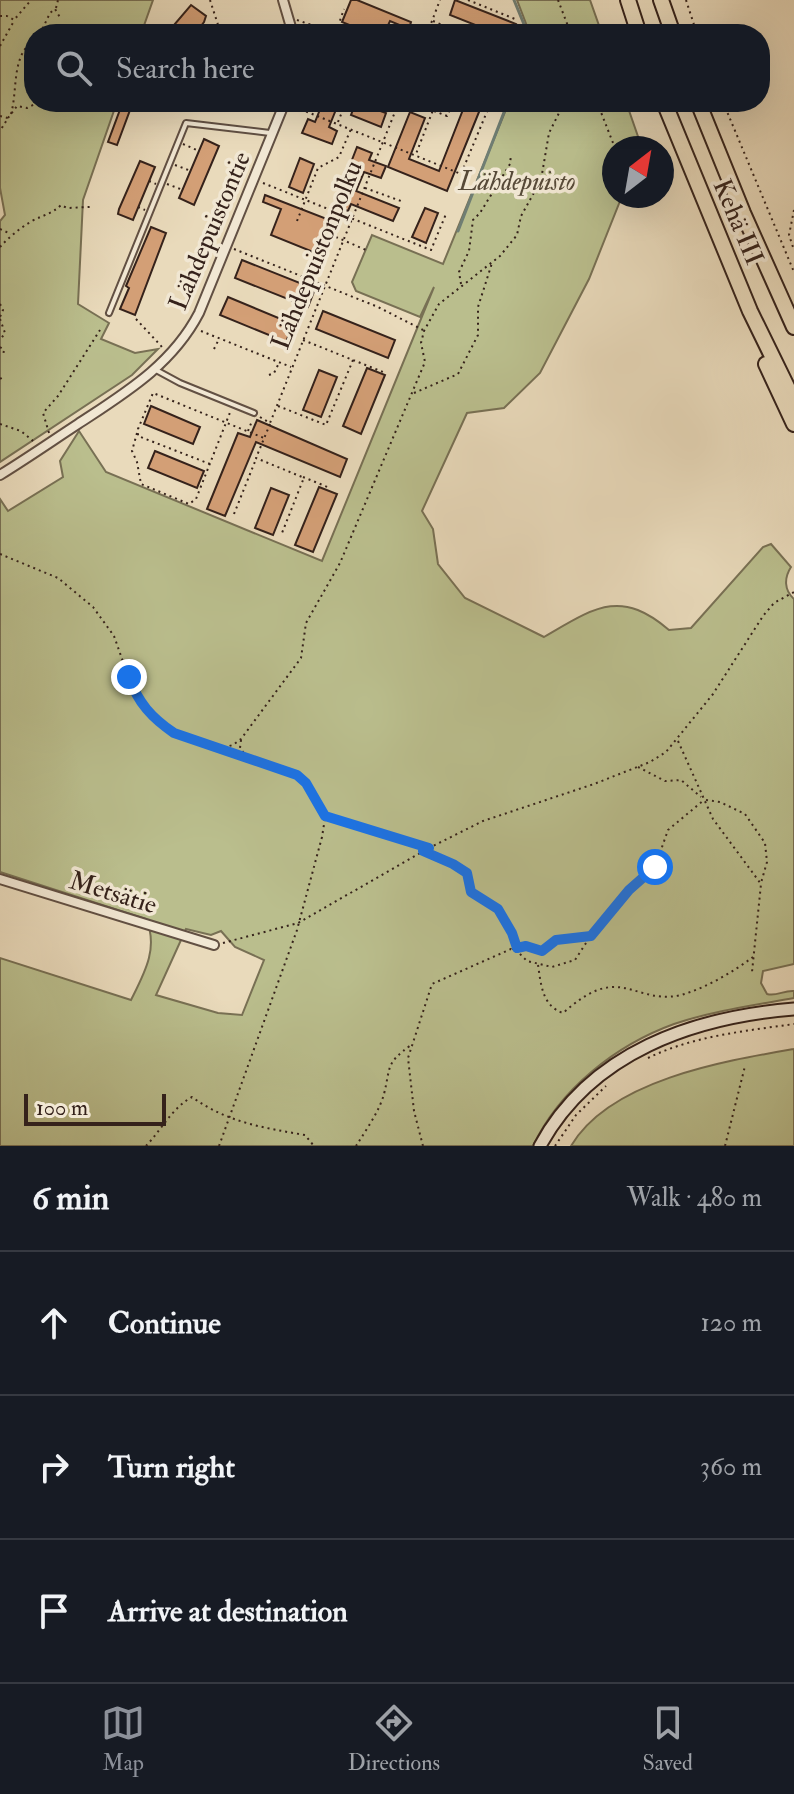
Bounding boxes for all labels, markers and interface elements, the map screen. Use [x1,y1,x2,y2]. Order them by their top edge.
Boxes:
search box [24,24,770,112]
icon: search [52,46,96,90]
text: Search here [116,50,255,87]
north arrow [602,136,674,208]
street label: Lähdepuistontie [162,147,259,316]
street label: Lähdepuistonpolku [264,156,370,355]
park label: Lähdepuisto [458,166,576,198]
street label: Kehä III [706,174,770,270]
route end [111,659,147,695]
route start [637,849,673,885]
street label: Metsätie [65,865,161,921]
scale bar [24,1090,166,1126]
text: 100 m [36,1094,88,1122]
text: 6 min [32,1177,109,1220]
text: Walk · 480 m [627,1182,762,1214]
icon: ahead [32,1301,76,1345]
text: Continue [108,1305,221,1342]
text: 120 m [701,1307,762,1339]
icon: right [32,1445,76,1489]
text: Turn right [108,1449,235,1486]
text: 360 m [700,1451,762,1483]
icon: arrive [32,1589,76,1633]
text: Arrive at destination [108,1593,348,1630]
tab: Map [101,1701,145,1777]
tab: Directions [348,1701,440,1777]
tab: Saved [643,1701,693,1777]

